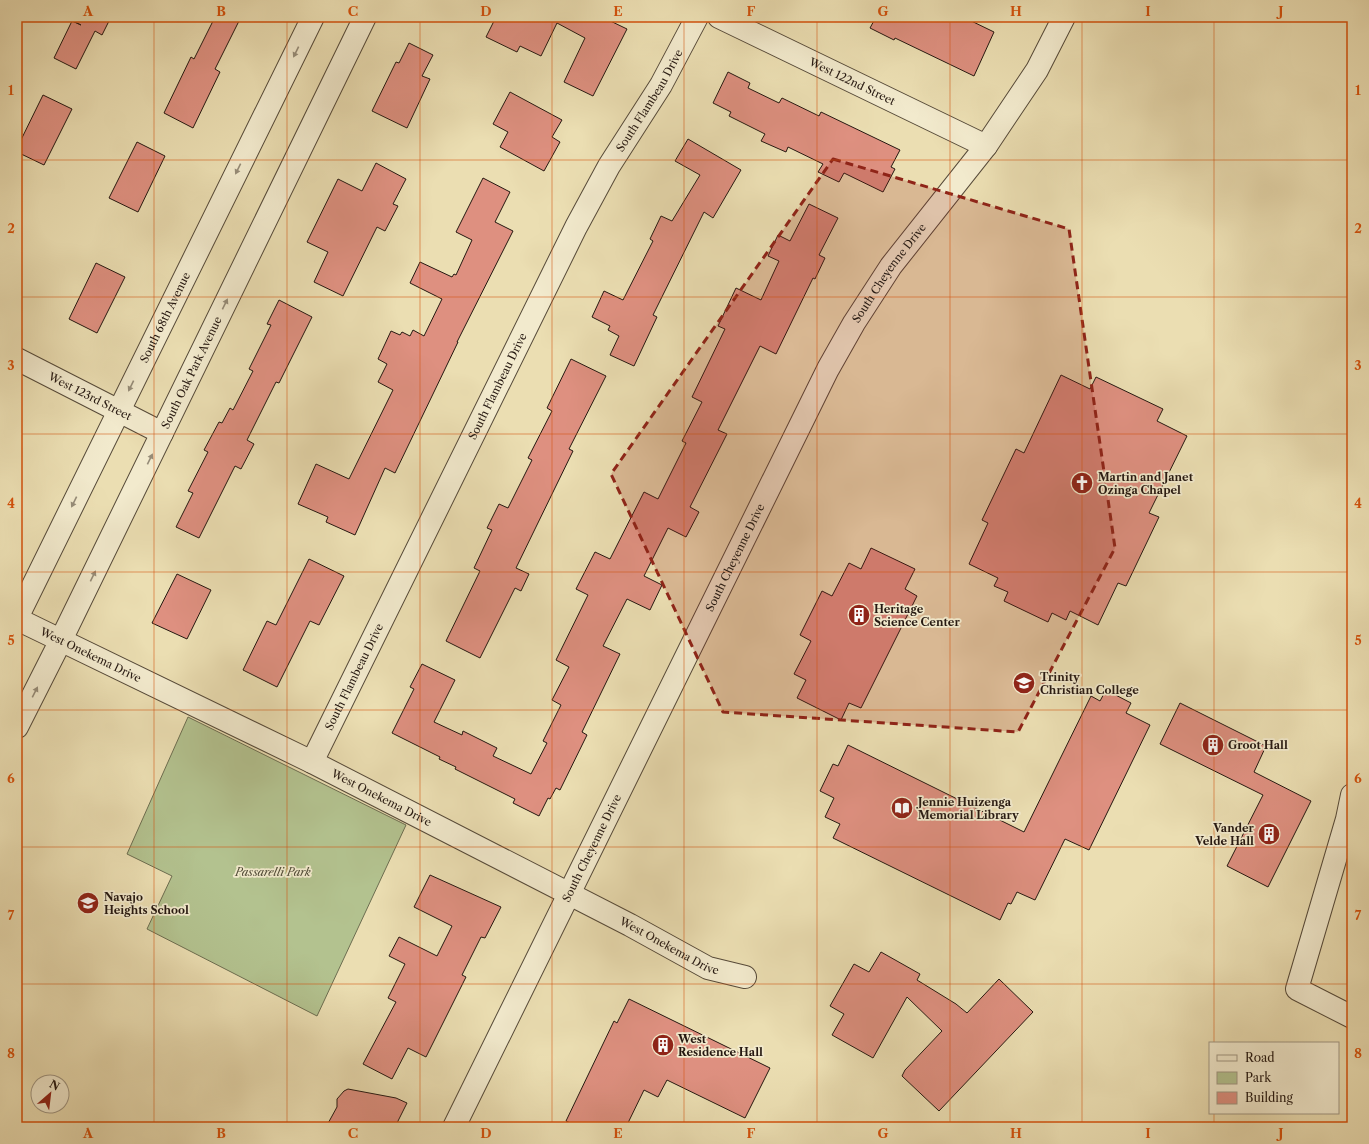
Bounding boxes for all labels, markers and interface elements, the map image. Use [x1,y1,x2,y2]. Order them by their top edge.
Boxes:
text: A [82,3,94,19]
text: B [216,3,226,19]
text: C [348,3,358,19]
text: D [480,3,492,19]
text: E [613,3,623,19]
text: F [747,3,756,19]
text: G [877,3,889,19]
text: H [1010,3,1022,19]
text: I [1145,3,1151,19]
text: J [1276,3,1284,19]
one-way arrow [292,46,299,58]
street label: South Flambeau Drive [613,47,686,154]
street label: West 122nd Street [806,54,898,108]
text: 1 [8,82,14,98]
text: 1 [1355,82,1361,98]
one-way arrow [235,163,241,174]
text: 2 [7,220,15,236]
text: 2 [1354,220,1362,236]
street label: South Cheyenne Drive [849,221,929,325]
street label: South 68th Avenue [137,270,193,365]
one-way arrow [222,299,228,310]
street label: South Oak Park Avenue [158,314,225,431]
street label: South Flambeau Drive [465,331,530,442]
text: 3 [7,357,15,373]
text: 3 [1354,357,1362,373]
street label: West 123rd Street [45,369,134,423]
one-way arrow [128,380,134,391]
one-way arrow [146,453,153,465]
church icon: Martin and Janet Ozinga Chapel [1069,470,1095,496]
place label: Martin and Janet Ozinga Chapel [1098,470,1194,497]
text: 4 [7,495,15,511]
text: 4 [1354,495,1362,511]
one-way arrow [71,497,77,508]
street label: South Cheyenne Drive [702,501,768,614]
one-way arrow [90,570,96,582]
building icon: Heritage Science Center [846,602,872,628]
place label: Heritage Science Center [874,602,960,629]
street label: South Flambeau Drive [322,621,386,732]
street label: West Onekema Drive [37,624,144,685]
text: 5 [7,632,15,648]
text: 5 [1354,632,1362,648]
school or university icon: Trinity Christian College [1011,670,1037,696]
place label: Trinity Christian College [1040,670,1139,697]
one-way arrow [32,686,38,698]
building icon: Groot Hall [1200,732,1226,758]
place label: Groot Hall [1228,738,1288,752]
street label: West Onekema Drive [328,766,434,829]
text: 6 [7,770,15,786]
text: 6 [1354,770,1362,786]
street label: South Cheyenne Drive [559,792,624,904]
library icon: Jennie Huizenga Memorial Library [889,795,915,821]
place label: Jennie Huizenga Memorial Library [916,795,1019,822]
place label: Vander Velde Hall [1194,821,1255,848]
building icon: Vander Velde Hall [1256,821,1282,847]
park label: Passarelli Park [234,865,311,879]
school or university icon: Navajo Heights School [75,890,101,916]
place label: Navajo Heights School [104,890,189,917]
text: 7 [8,907,15,923]
text: 7 [1355,907,1362,923]
street label: West Onekema Drive [617,914,720,977]
building icon: West Residence Hall [650,1032,676,1058]
place label: West Residence Hall [677,1032,763,1059]
legend [1209,1042,1339,1114]
text: 8 [7,1045,15,1061]
text: 8 [1354,1045,1362,1061]
text: Road [1245,1050,1275,1065]
text: Park [1245,1070,1272,1085]
north arrow [30,1074,70,1114]
text: N [47,1077,63,1094]
text: Building [1245,1090,1293,1105]
text: A [82,1125,94,1141]
text: B [216,1125,226,1141]
text: C [348,1125,358,1141]
text: D [480,1125,492,1141]
text: E [613,1125,623,1141]
text: F [747,1125,756,1141]
text: G [877,1125,889,1141]
text: H [1010,1125,1022,1141]
text: I [1145,1125,1151,1141]
text: J [1276,1125,1284,1141]

